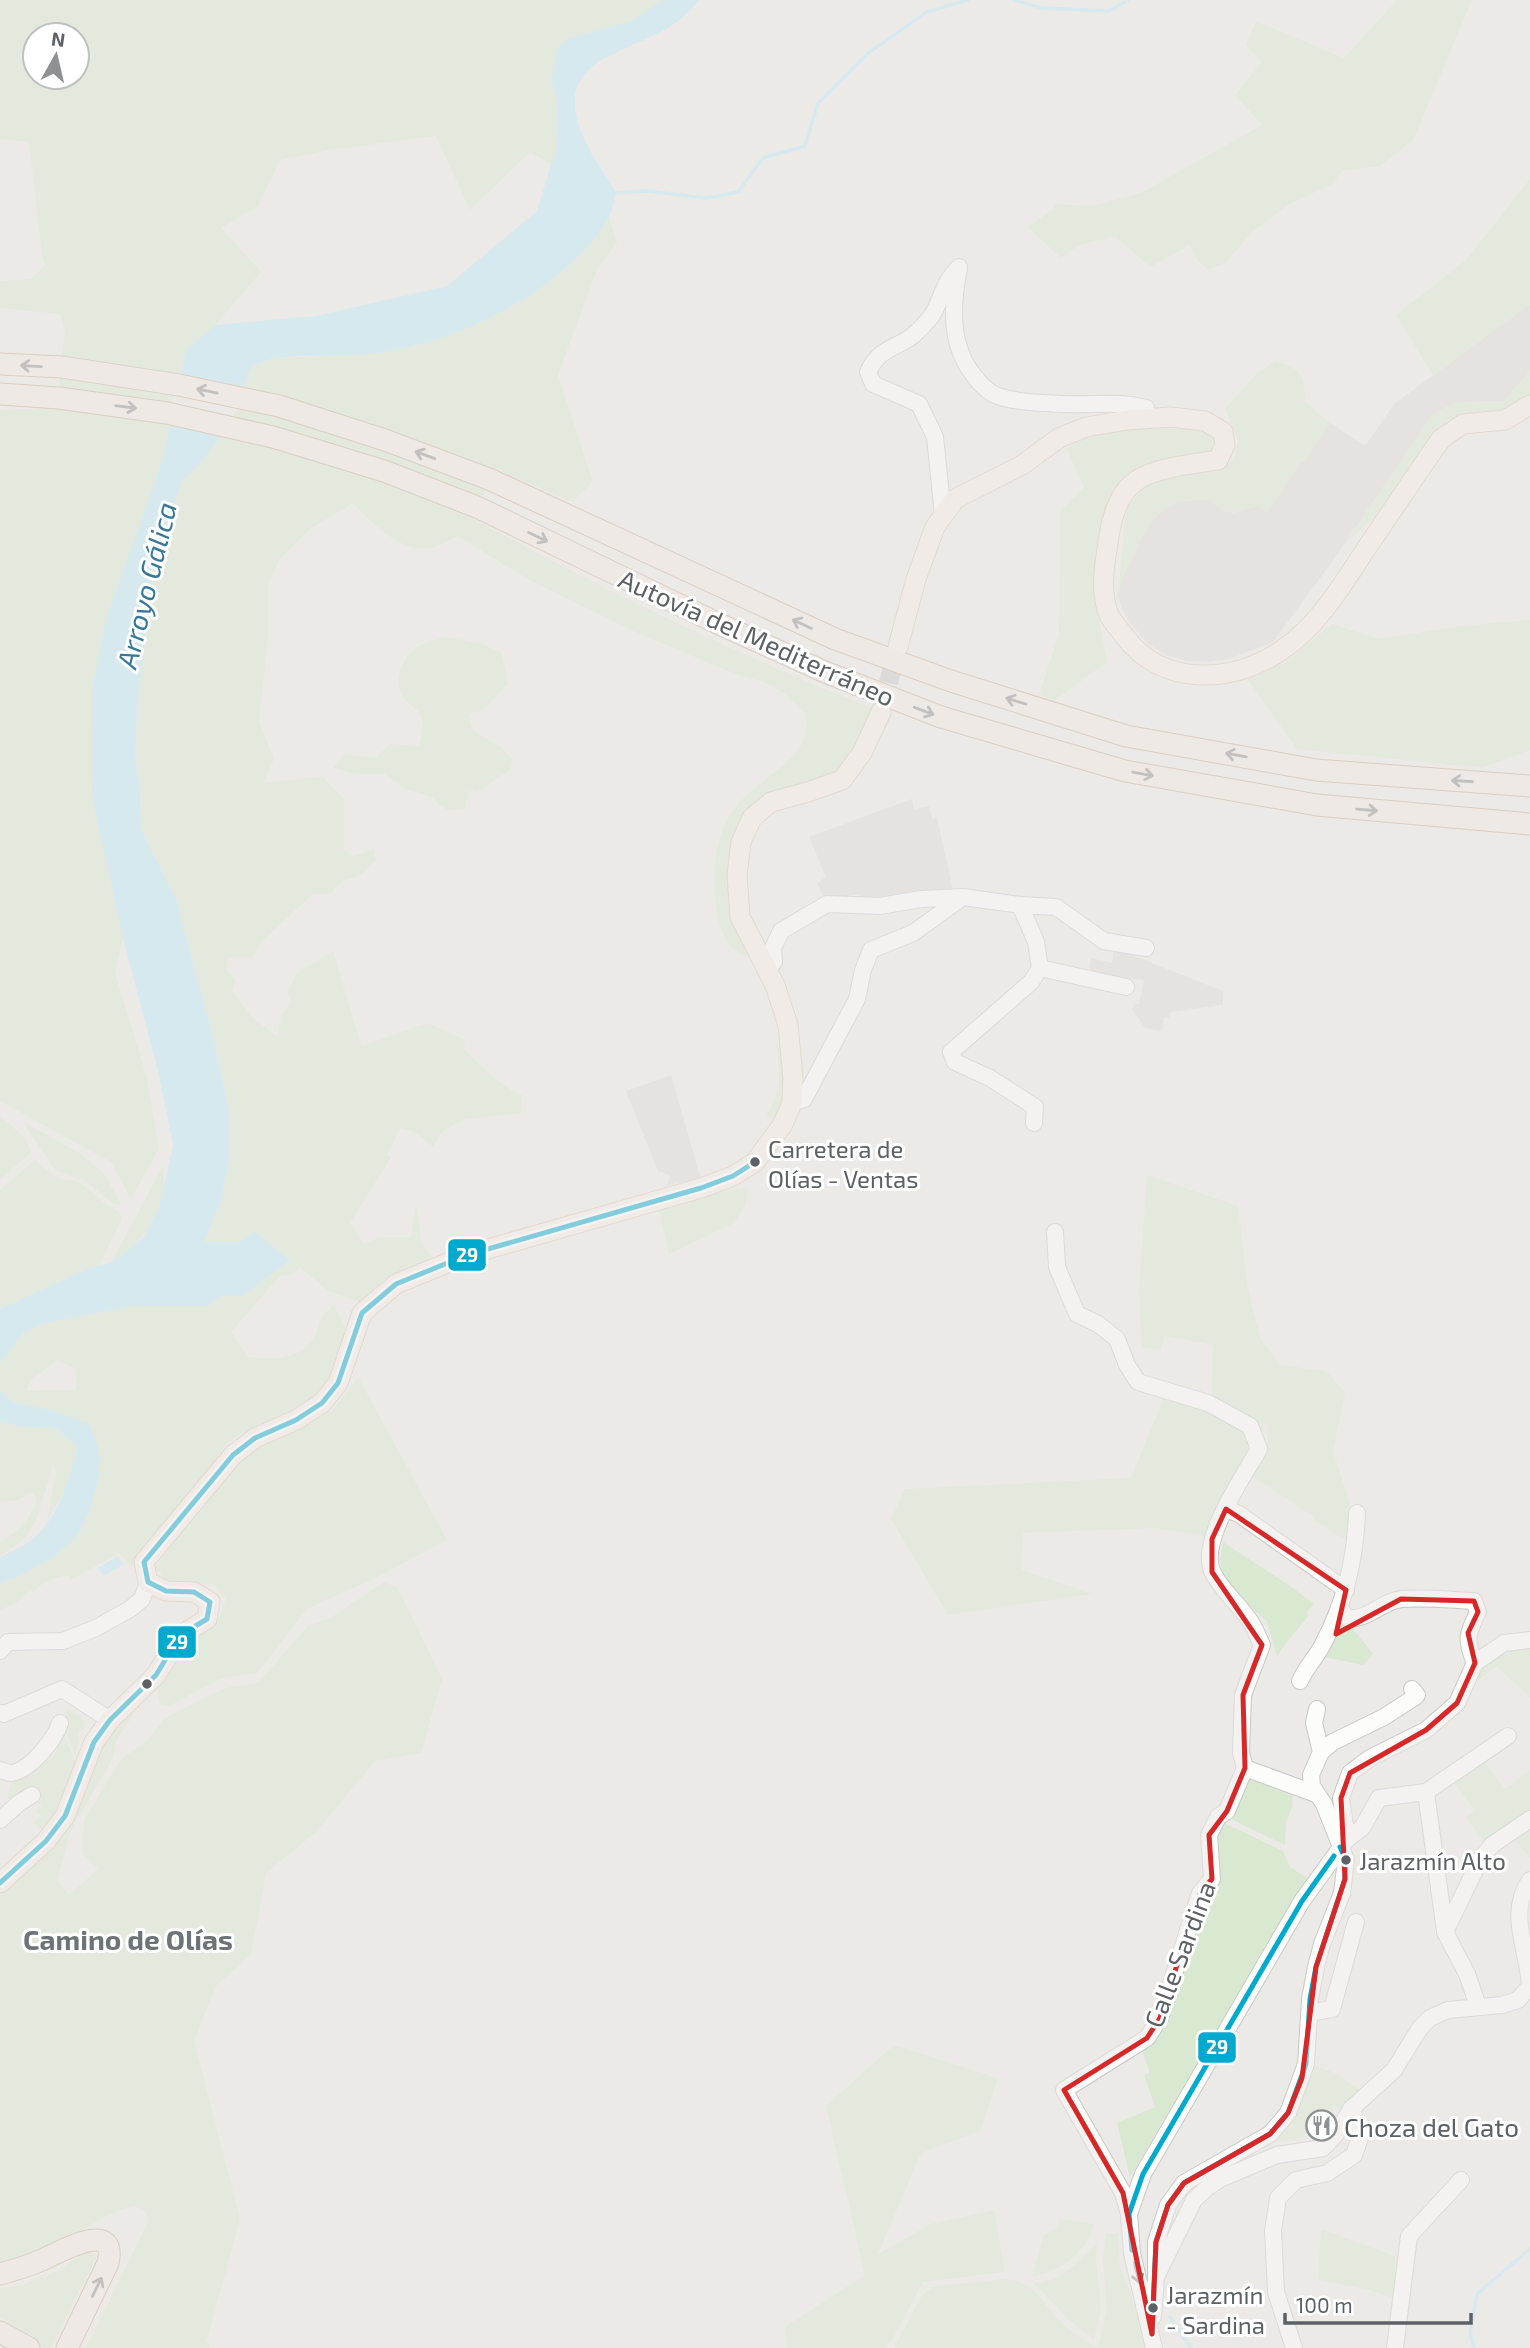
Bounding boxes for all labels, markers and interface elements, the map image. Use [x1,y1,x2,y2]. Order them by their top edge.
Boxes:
north arrow [21,21,91,91]
text: N [50,26,67,51]
one-way arrow [20,359,43,372]
one-way arrow [196,384,219,398]
one-way arrow [114,401,137,414]
one-way arrow [415,448,437,460]
water label: Arroyo Gálica [109,498,183,673]
one-way arrow [528,531,549,544]
street label: Autovía del Mediterráneo [614,562,900,712]
one-way arrow [792,617,813,630]
one-way arrow [1005,694,1027,707]
one-way arrow [913,705,935,718]
one-way arrow [1225,748,1248,761]
one-way arrow [1131,768,1154,781]
one-way arrow [1451,774,1474,787]
one-way arrow [1355,803,1378,816]
place label: Carretera de Olías - Ventas [768,1134,918,1193]
marker: Carretera de Olías - Ventas [748,1155,762,1169]
line badge: 29 [447,1238,487,1272]
text: 29 [456,1243,478,1266]
line badge: 29 [157,1625,197,1659]
text: 29 [166,1630,188,1653]
unlabelled marker [140,1677,154,1691]
place label: Jarazmín Alto [1359,1846,1506,1875]
marker: Jarazmín Alto [1339,1853,1353,1867]
street label: Calle Sardina [1137,1877,1221,2031]
district label: Camino de Olías [23,1922,233,1956]
line badge: 29 [1197,2031,1237,2064]
text: 29 [1206,2035,1228,2058]
restaurant icon: Choza del Gato [1304,2109,1338,2143]
place label: Choza del Gato [1344,2111,1519,2142]
one-way arrow [1131,2261,1144,2284]
one-way arrow [90,2277,104,2298]
place label: Jarazmín - Sardina [1166,2280,1265,2339]
scale bar [1285,2282,1470,2326]
text: 100 m [1296,2292,1353,2317]
marker: Jarazmín - Sardina [1146,2301,1160,2315]

